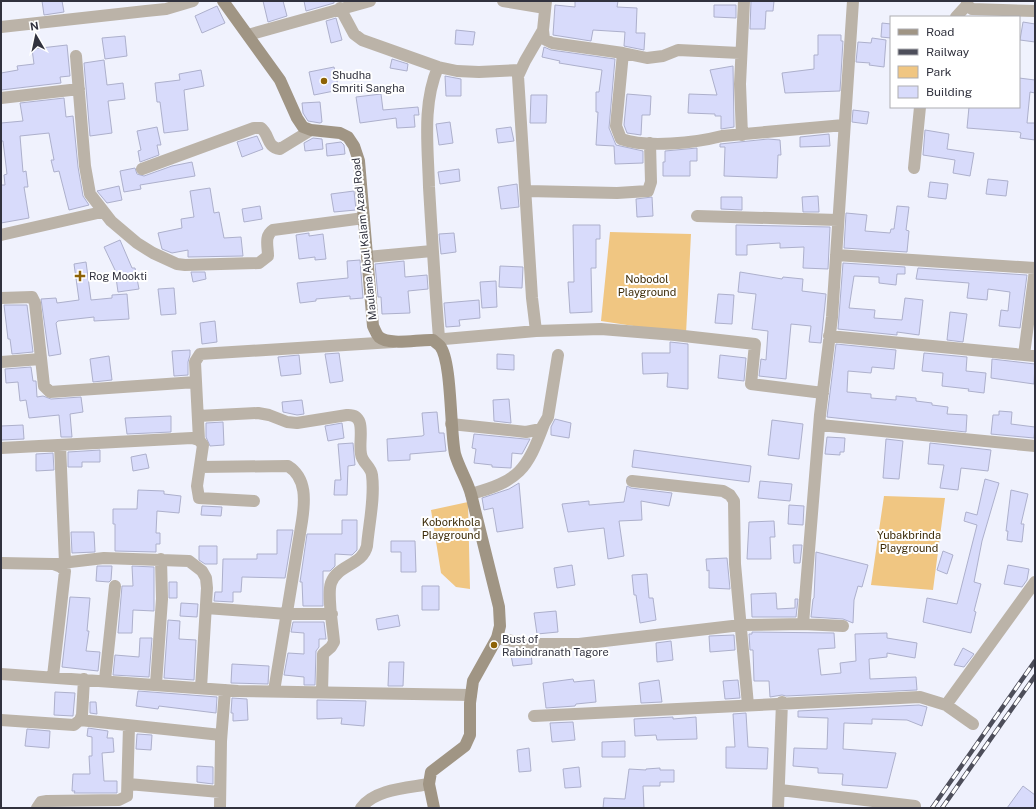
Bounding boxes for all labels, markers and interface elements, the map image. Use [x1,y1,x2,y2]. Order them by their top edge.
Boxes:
north arrow [16,16,56,56]
legend [890,16,1020,108]
text: N [29,20,40,33]
text: Road [926,25,954,39]
text: Railway [926,45,970,59]
text: Park [926,65,952,79]
place label: Shudha Smriti Sangha [332,69,405,94]
marker: Shudha Smriti Sangha [319,76,329,86]
text: Building [926,85,972,99]
street label: Maulana Abul Kalam Azad Road [350,157,378,321]
marker: Rog Mookti [74,270,86,282]
place label: Rog Mookti [89,270,147,282]
park label: Nobodol Playground [618,273,676,298]
park label: Koborkhola Playground [422,516,480,541]
park label: Yubakbrinda Playground [877,529,941,554]
place label: Bust of Rabindranath Tagore [502,633,609,658]
marker: Bust of Rabindranath Tagore [489,640,499,650]

